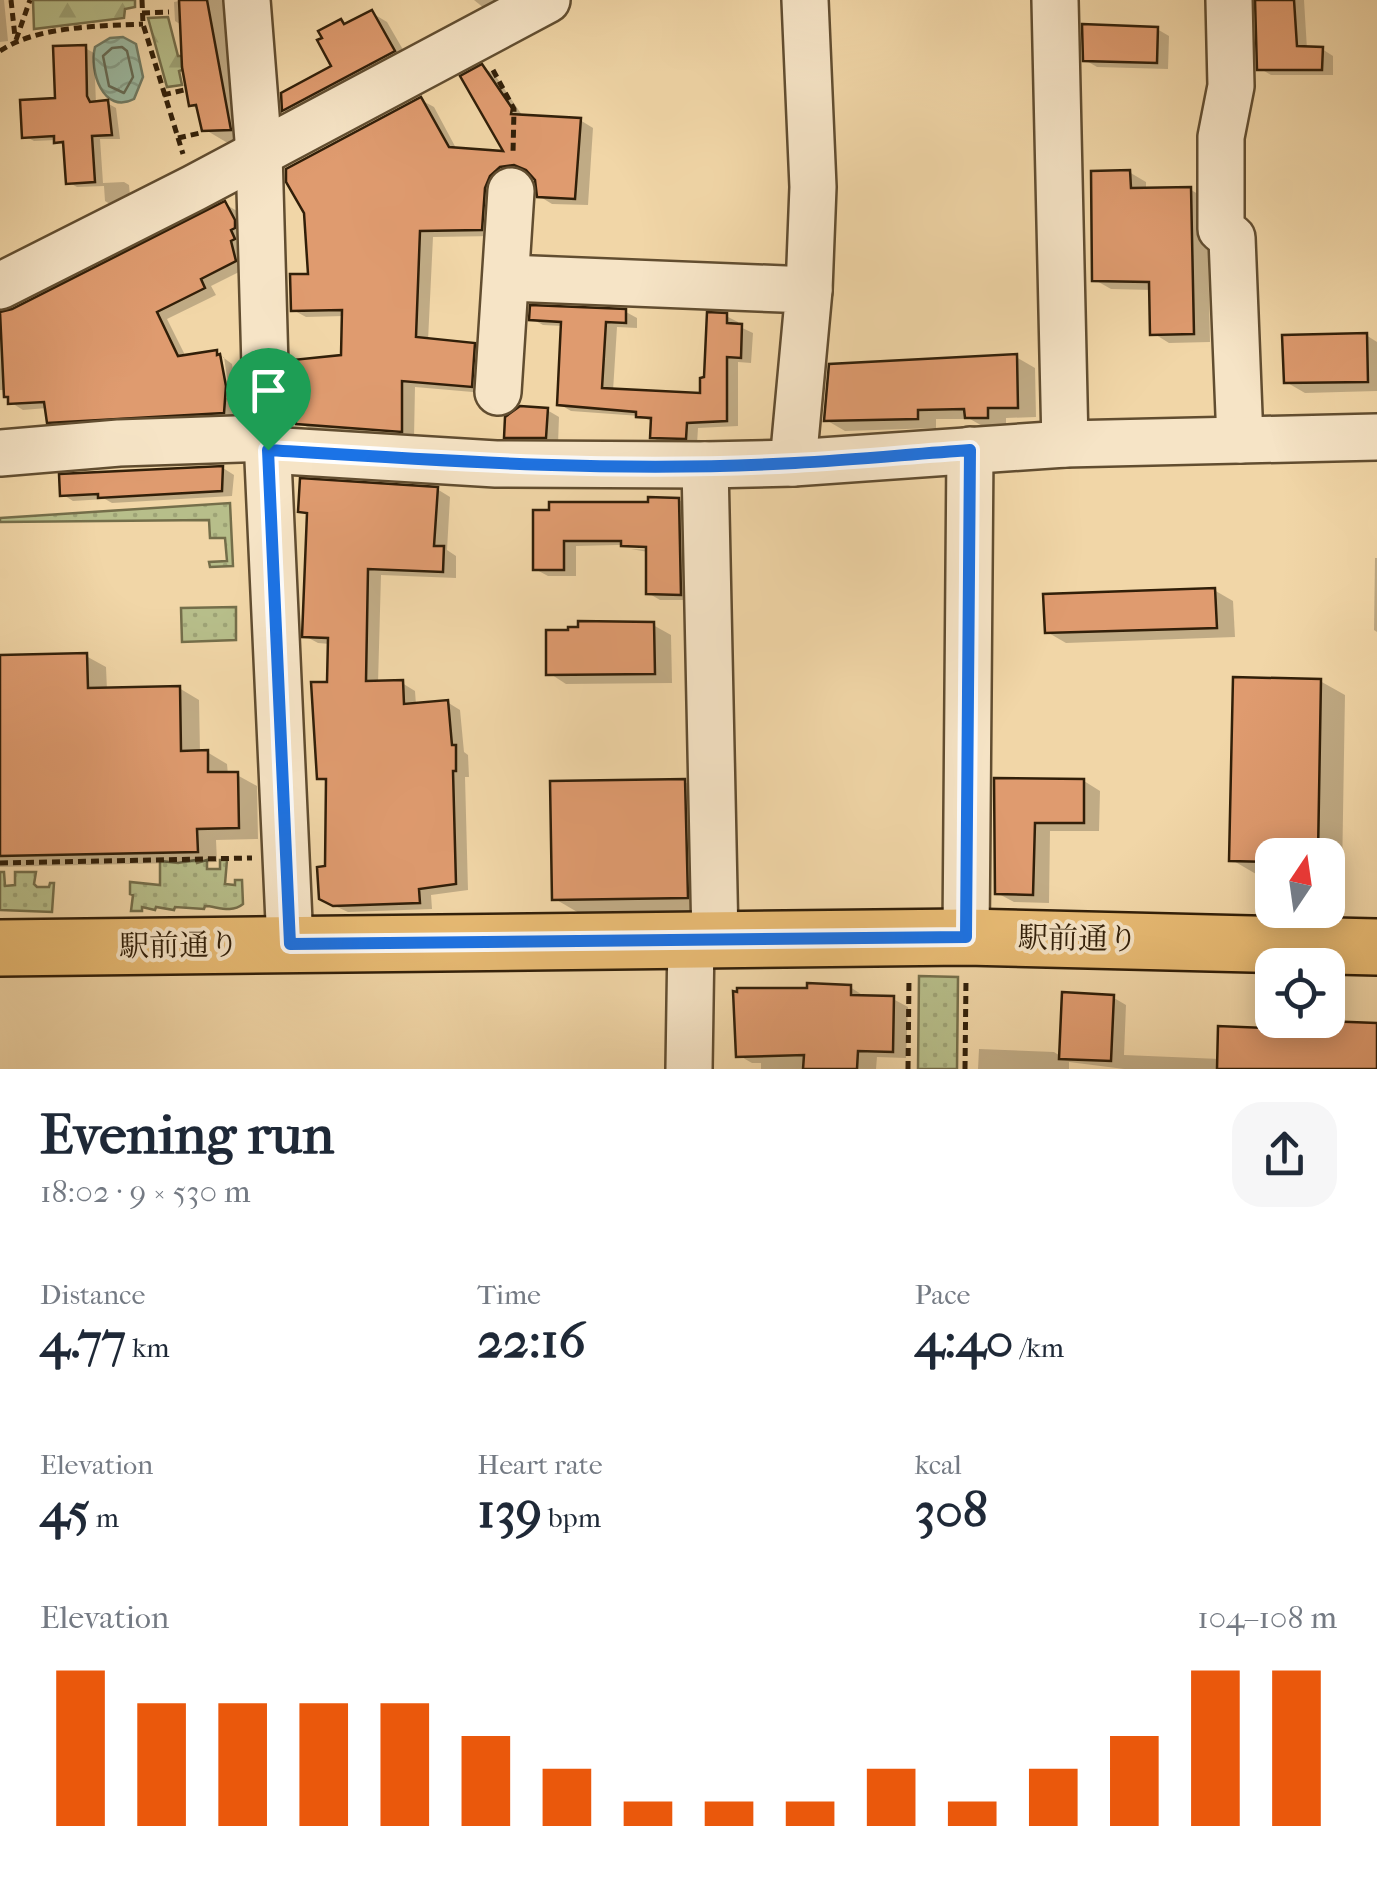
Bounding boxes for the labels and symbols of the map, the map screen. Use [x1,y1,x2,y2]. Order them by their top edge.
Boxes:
pin [226,348,311,451]
north arrow [1255,838,1345,928]
street label: 駅前通り [1018,920,1138,958]
street label: 駅前通り [119,927,239,965]

